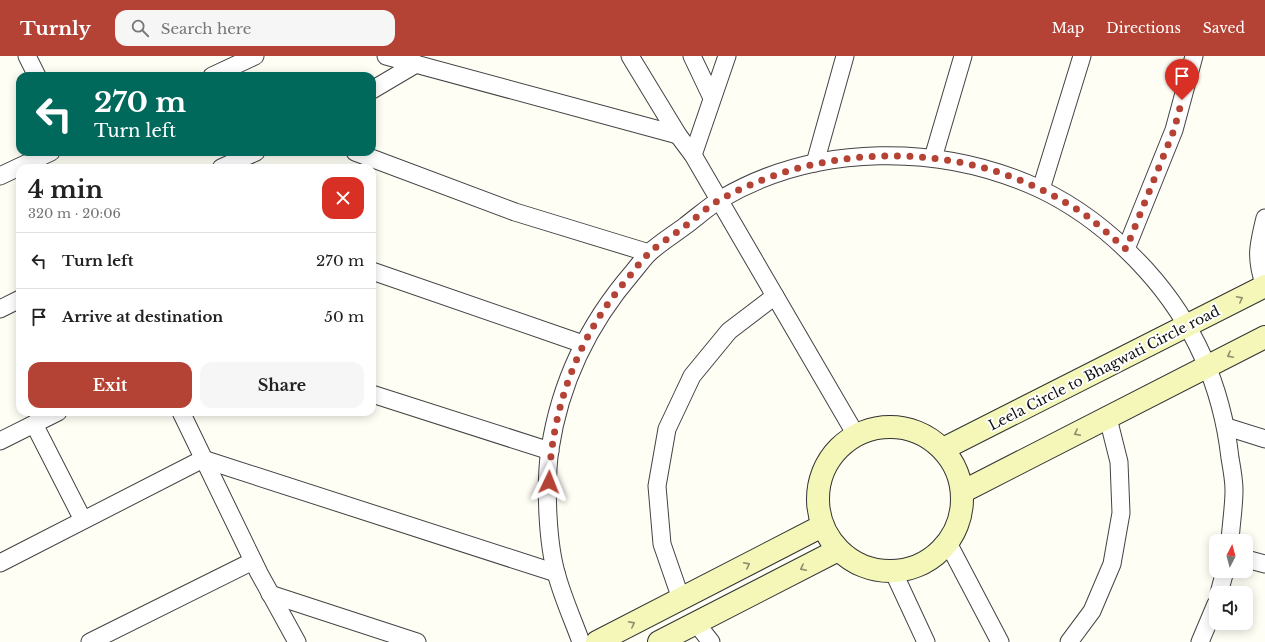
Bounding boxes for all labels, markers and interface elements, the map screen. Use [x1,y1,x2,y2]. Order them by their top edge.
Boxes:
search box [115,10,395,46]
text: Turnly [20,17,91,40]
icon: search [129,17,151,39]
text: Search here [161,19,251,38]
text: Map [1052,19,1084,37]
text: Directions [1106,19,1181,37]
text: Saved [1203,19,1245,37]
pin [1165,59,1199,100]
icon: arrive [1171,65,1193,87]
text: 270 m [94,85,186,120]
icon: left [28,88,80,140]
text: Turn left [94,120,176,142]
text: 4 min [28,175,103,204]
button: close [322,177,364,219]
text: 320 m · 20:06 [28,205,121,222]
icon: left [28,250,50,272]
text: Turn left [62,251,133,270]
text: 270 m [316,251,364,270]
one-way arrow [1236,296,1243,304]
street label: Leela Circle to Bhagwati Circle road [985,301,1223,434]
icon: arrive [28,306,50,328]
text: Arrive at destination [62,307,223,326]
text: 50 m [324,307,364,326]
one-way arrow [1227,350,1235,357]
button: Exit [28,362,192,408]
button: Share [200,362,364,408]
one-way arrow [1074,428,1081,436]
position arrow [528,461,570,503]
north arrow [1209,534,1253,578]
map controls [1209,534,1253,630]
one-way arrow [743,562,751,570]
one-way arrow [800,563,808,570]
button: sound [1209,586,1253,630]
one-way arrow [628,621,635,629]

